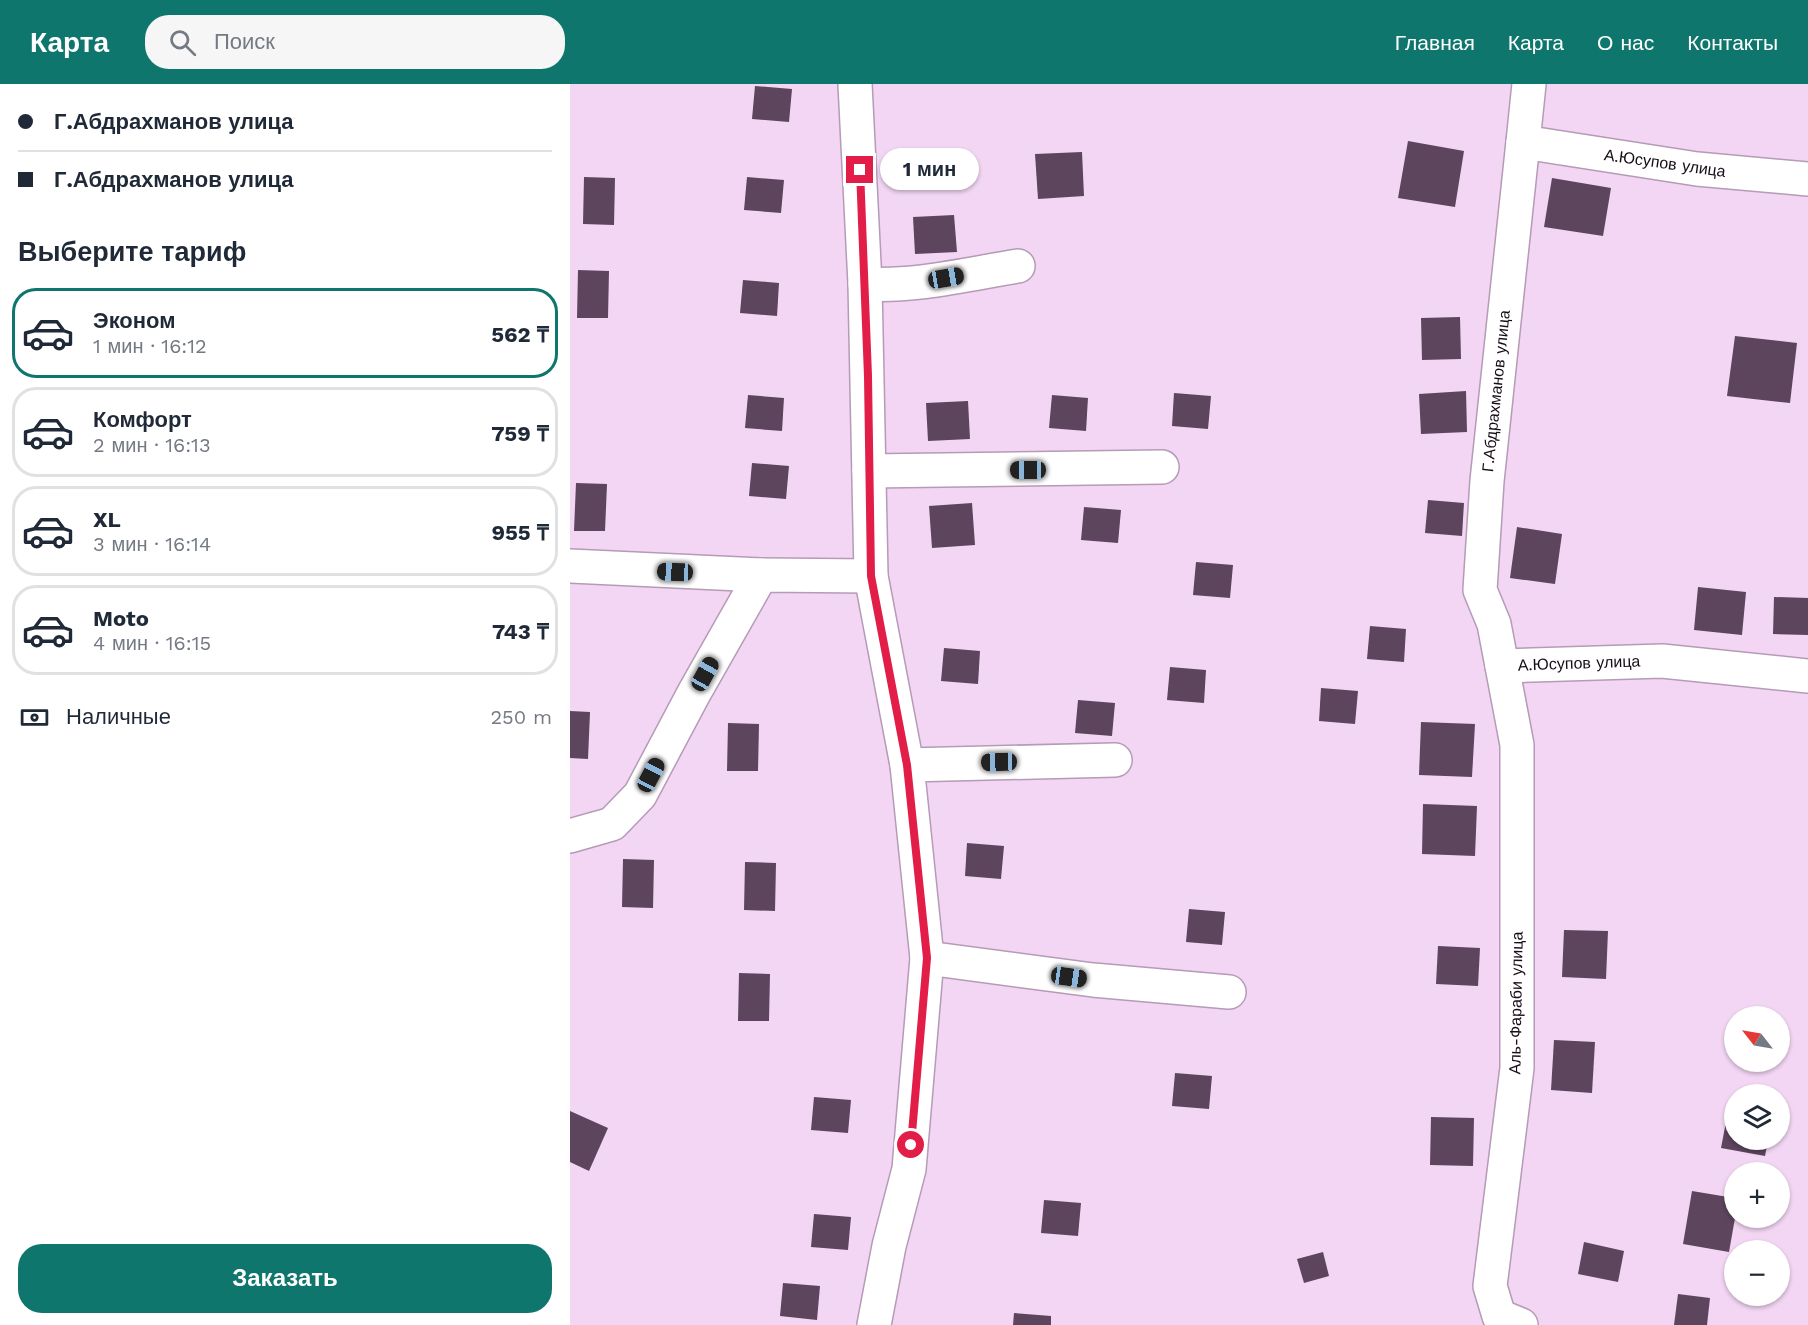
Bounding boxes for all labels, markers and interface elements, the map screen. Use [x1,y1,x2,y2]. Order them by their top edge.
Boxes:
search box [145,15,565,69]
text: Карта [30,26,109,59]
icon: search [166,26,199,59]
text: Поиск [214,29,275,54]
text: Главная [1395,30,1475,55]
text: Карта [1508,30,1564,55]
text: О нас [1597,30,1654,55]
text: Контакты [1687,30,1778,55]
text: Г.Абдрахманов улица [54,109,294,134]
street label: А.Юсупов улица [1603,145,1727,181]
callout: 1 мин [881,149,980,191]
route end [846,156,873,183]
text: 1 мин [903,157,956,181]
text: Г.Абдрахманов улица [54,167,294,192]
text: Выберите тариф [18,236,246,268]
car [927,266,965,290]
icon: car [21,306,75,360]
text: Эконом [93,308,176,333]
street label: Г.Абдрахманов улица [1478,309,1514,473]
text: 562 ₸ [491,322,549,347]
text: 1 мин · 16:12 [93,334,207,358]
icon: car [21,405,75,459]
text: Комфорт [93,407,192,432]
text: 759 ₸ [491,421,549,446]
text: 2 мин · 16:13 [93,433,211,457]
car [1010,461,1046,479]
icon: car [21,504,75,558]
text: XL [93,507,121,532]
text: 955 ₸ [492,520,549,545]
text: 3 мин · 16:14 [93,532,211,556]
car [657,562,693,582]
icon: car [21,603,75,657]
text: Moto [93,606,149,631]
text: 743 ₸ [492,619,549,644]
text: 4 мин · 16:15 [93,631,211,655]
street label: А.Юсупов улица [1517,651,1641,675]
car [688,654,722,694]
icon: cash [18,701,51,734]
text: Наличные [66,704,171,729]
text: 250 m [490,705,552,729]
car [981,753,1017,771]
car [635,755,667,795]
street label: Аль-Фараби улица [1505,931,1527,1075]
car [1050,966,1088,988]
north arrow [1724,1006,1790,1072]
map controls [1724,1006,1790,1306]
button: layers [1724,1084,1790,1150]
route start [897,1131,924,1158]
button: + [1724,1162,1790,1228]
button: − [1724,1240,1790,1306]
button: Заказать [18,1244,552,1313]

